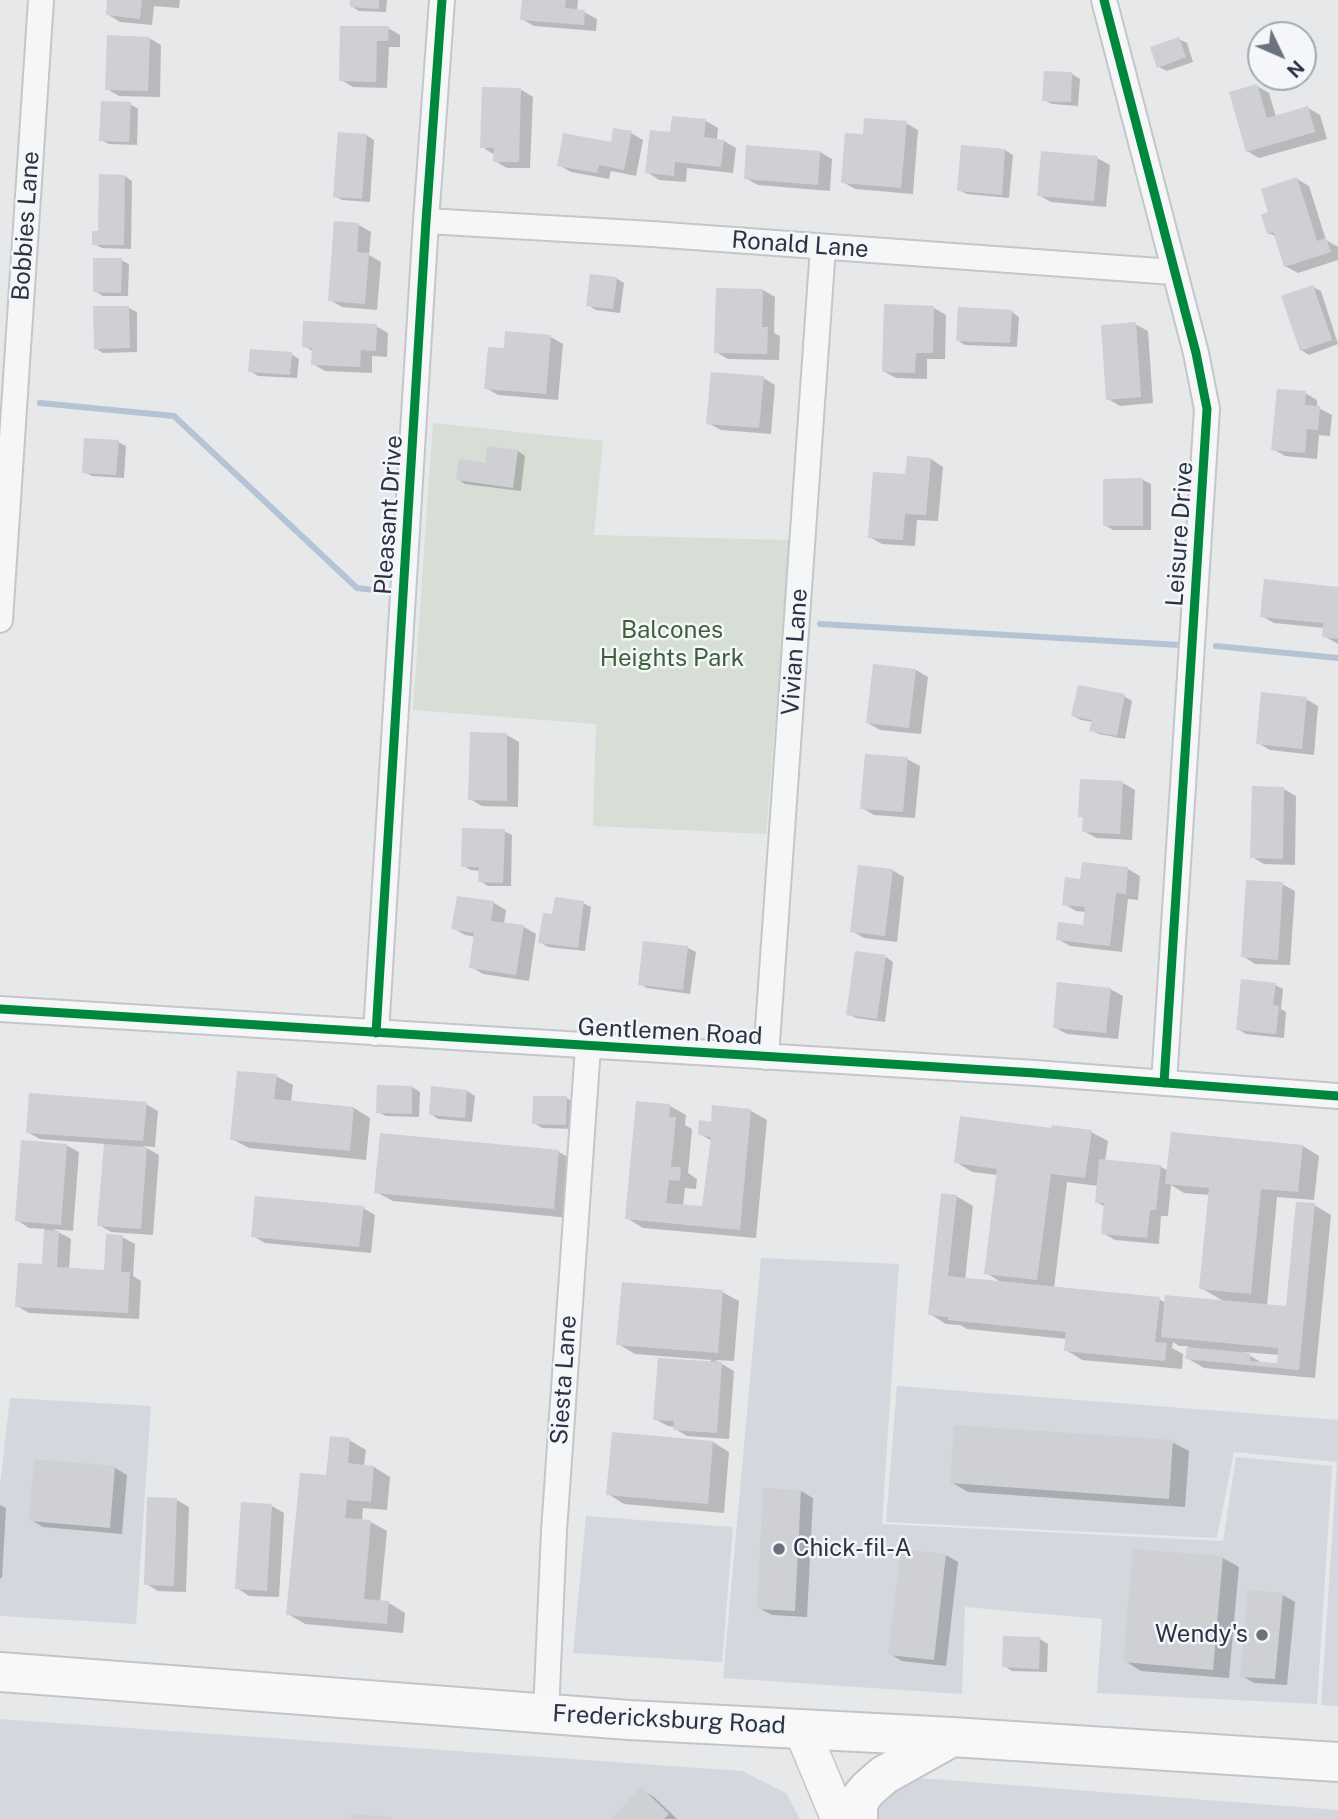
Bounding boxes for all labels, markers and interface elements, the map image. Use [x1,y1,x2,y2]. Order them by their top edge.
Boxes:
north arrow [1247,21,1317,91]
text: N [1283,56,1309,82]
street label: Bobbies Lane [6,150,46,302]
street label: Ronald Lane [730,226,870,264]
street label: Pleasant Drive [369,434,409,596]
street label: Leisure Drive [1161,461,1199,607]
street label: Vivian Lane [776,588,814,716]
park label: Balcones Heights Park [600,617,744,673]
street label: Gentlemen Road [577,1013,763,1051]
street label: Siesta Lane [545,1314,583,1446]
place label: Chick-fil-A [793,1535,912,1563]
marker: Chick-fil-A [771,1541,787,1557]
place label: Wendy's [1155,1621,1248,1649]
marker: Wendy's [1254,1627,1270,1643]
street label: Fredericksburg Road [552,1700,786,1740]

